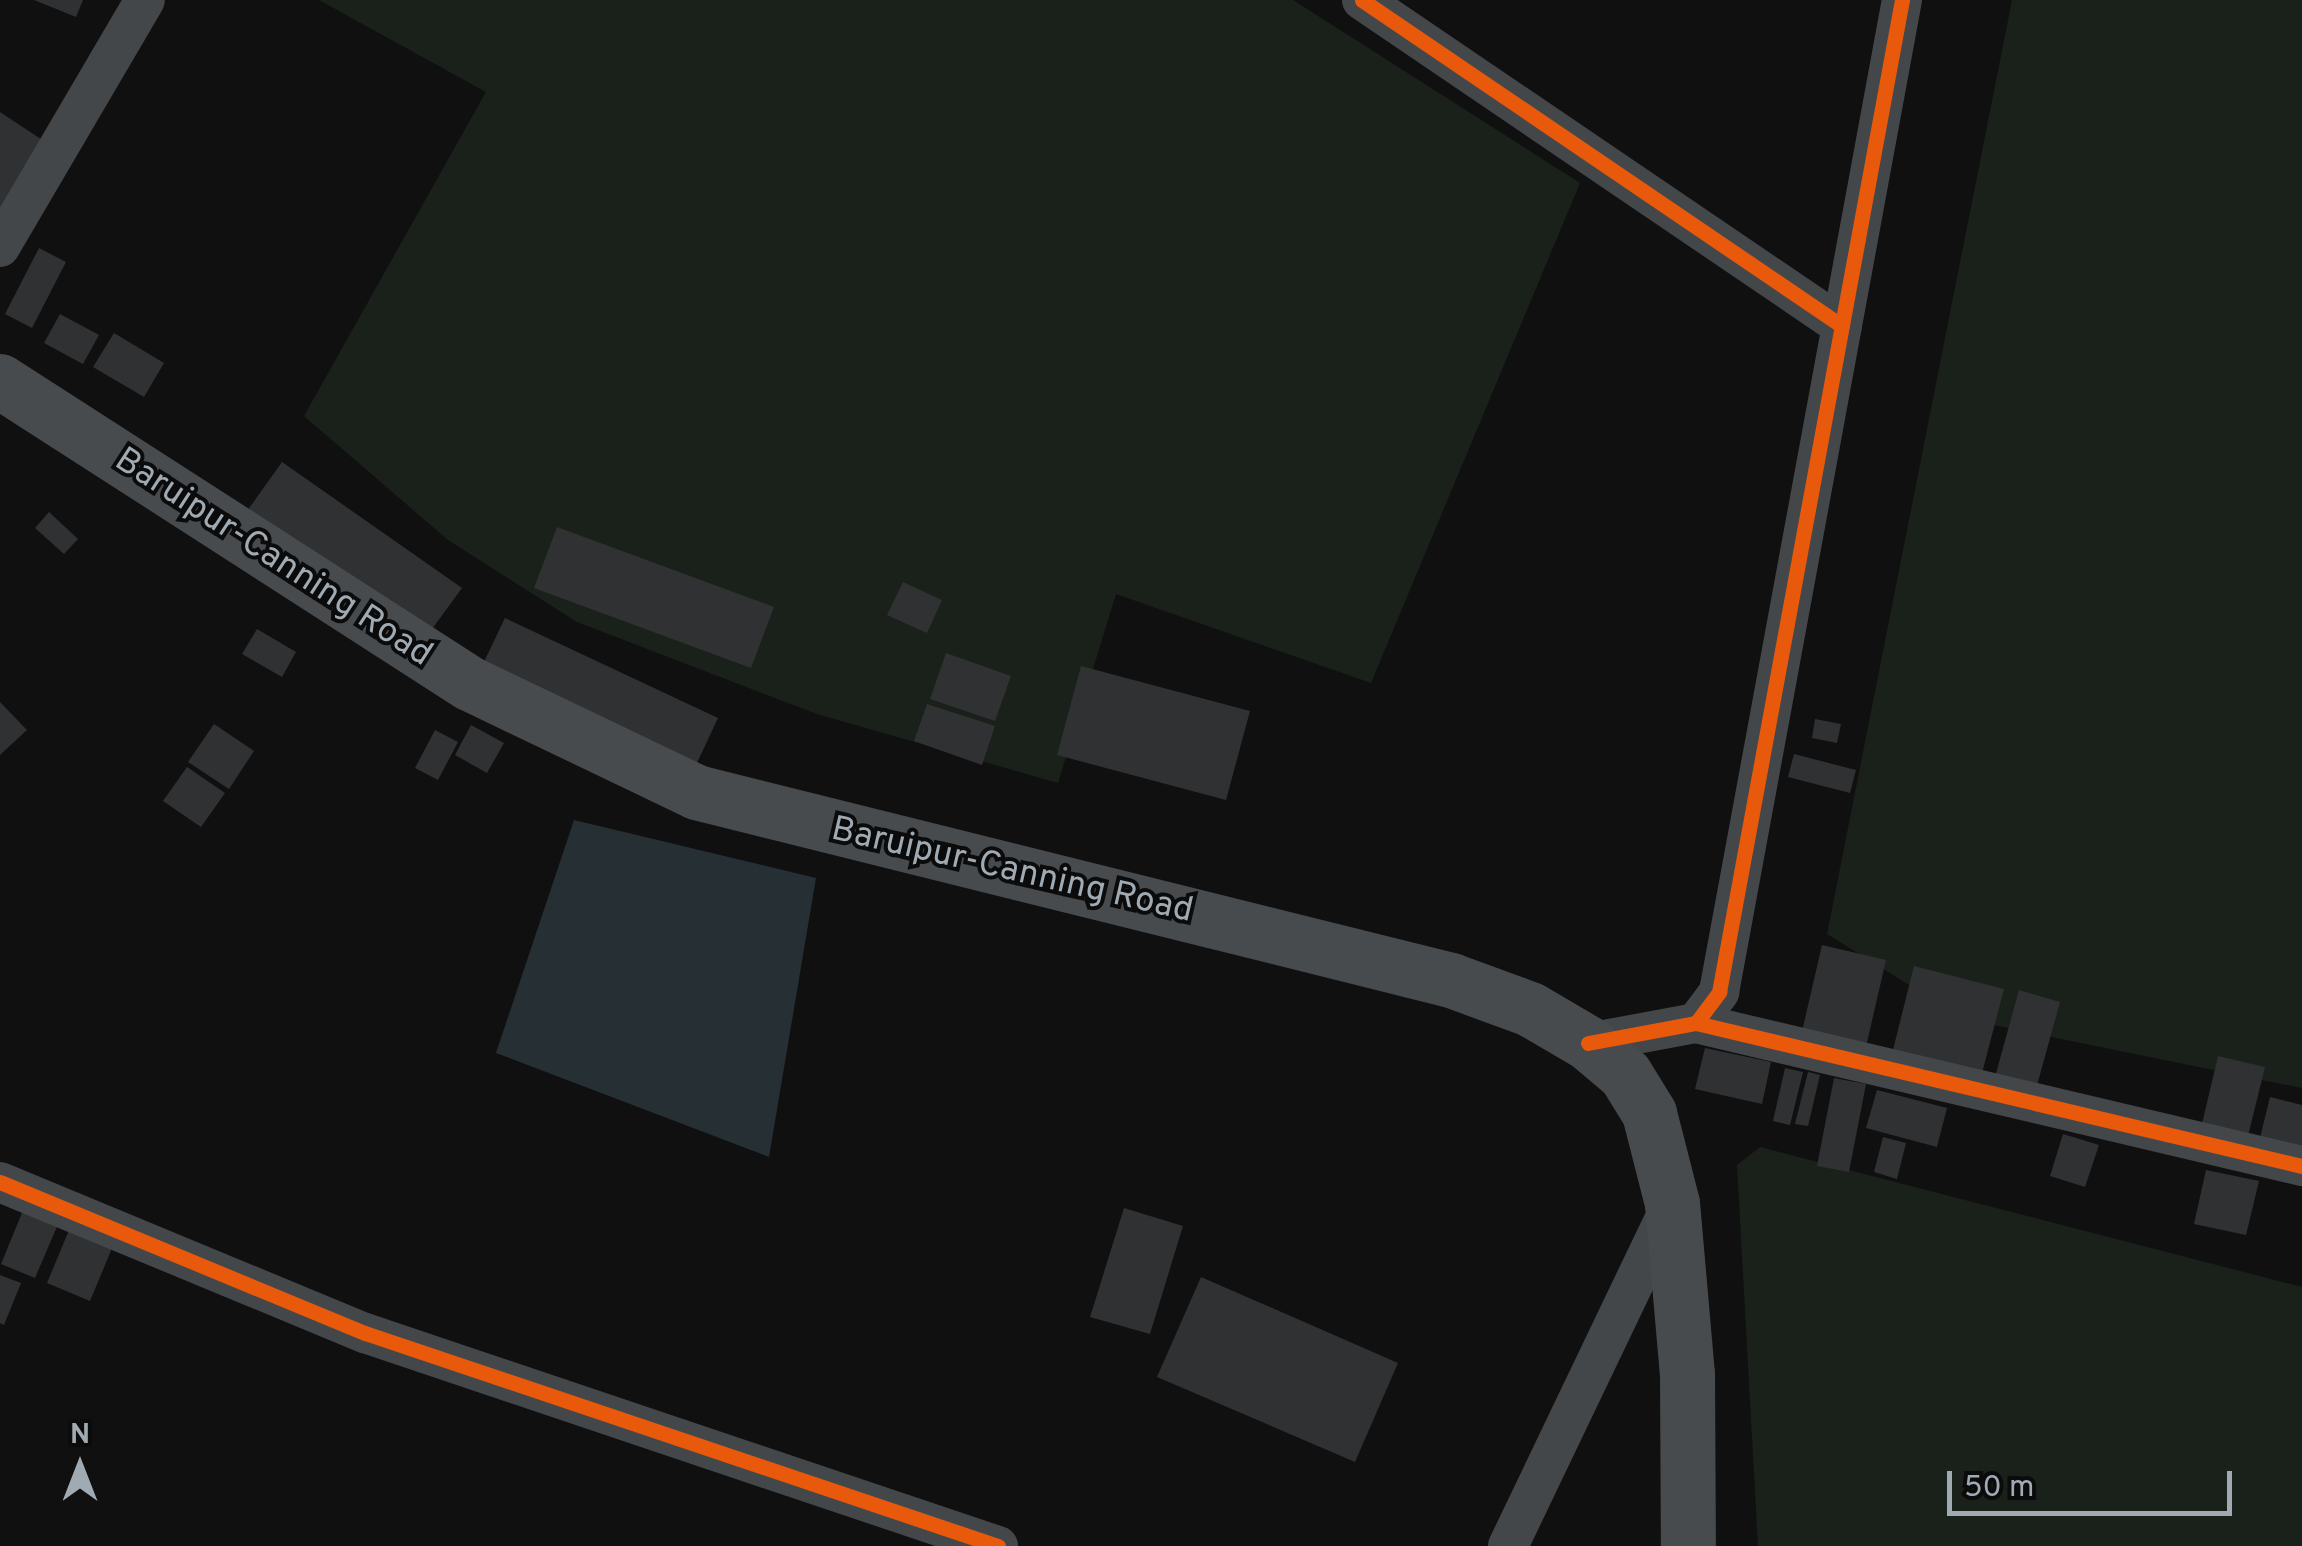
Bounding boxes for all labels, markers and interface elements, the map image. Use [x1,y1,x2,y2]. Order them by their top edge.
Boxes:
street label: Baruipur-Canning Road [106,440,440,676]
street label: Baruipur-Canning Road [827,809,1197,933]
north arrow [30,1416,130,1516]
text: N [70,1418,90,1454]
scale bar [1952,1451,2237,1513]
text: 50 m [1964,1470,2034,1507]

